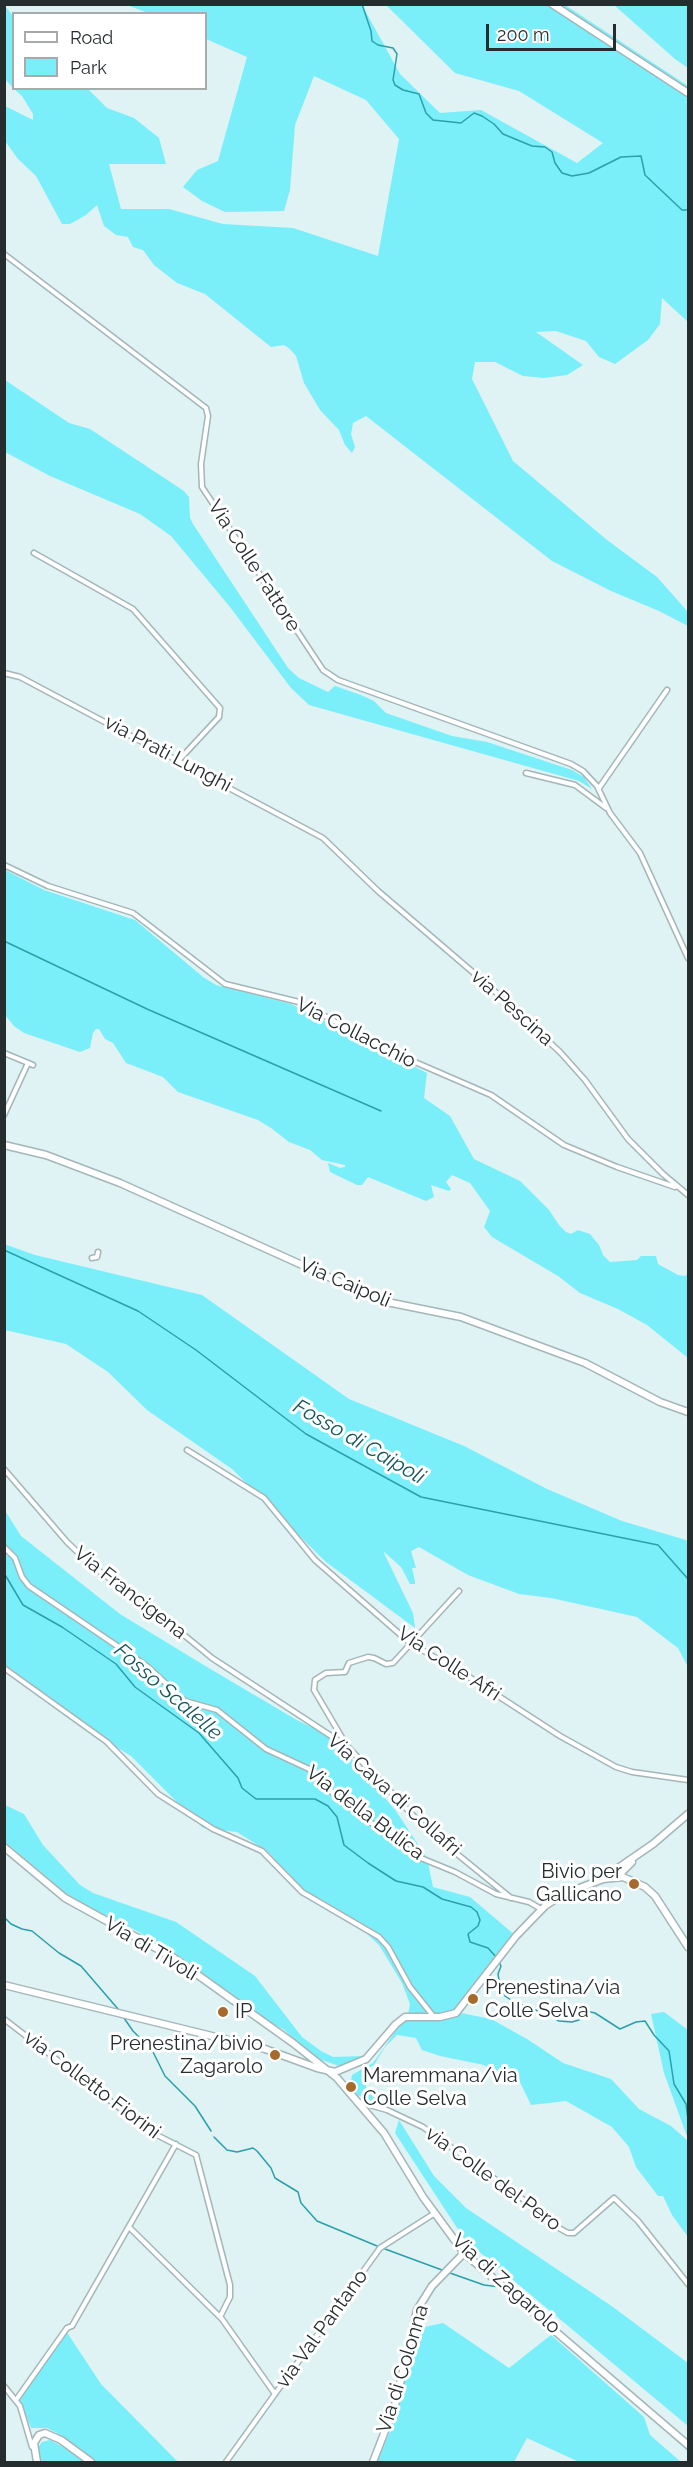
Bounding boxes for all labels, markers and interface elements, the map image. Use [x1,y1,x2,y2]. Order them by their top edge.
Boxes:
legend [12,12,207,90]
scale bar [489,12,620,50]
text: 200 m [497,24,550,45]
text: Road [70,27,113,48]
text: Park [70,57,107,78]
street label: Via Colle Fattore [203,496,305,636]
street label: via Prati Lunghi [100,710,236,798]
street label: via Pescina [466,965,558,1051]
street label: Via Collacchio [292,993,420,1073]
street label: Via Caipoli [296,1253,394,1313]
water label: Fosso di Caipoli [289,1394,429,1490]
street label: Via Francigena [69,1542,191,1644]
street label: Via Colle Afri [393,1622,505,1706]
water label: Fosso Scalelle [109,1638,227,1746]
street label: Via Cava di Collafri [322,1729,466,1861]
street label: Via della Bulica [301,1761,429,1865]
place label: Bivio per Gallicano [536,1860,622,1907]
marker: Bivio per Gallicano [627,1877,641,1891]
street label: Via di Tivoli [100,1912,202,1986]
place label: Prenestina/via Colle Selva [485,1976,620,2023]
marker: Prenestina/via Colle Selva [466,1992,480,2006]
place label: IP [235,2000,252,2024]
marker: IP [216,2005,230,2019]
street label: via Colletto Fiorini [19,2026,165,2144]
place label: Prenestina/bivio Zagarolo [110,2032,263,2079]
marker: Prenestina/bivio Zagarolo [268,2048,282,2062]
place label: Maremmana/via Colle Selva [363,2064,518,2111]
marker: Maremmana/via Colle Selva [344,2080,358,2094]
street label: via Colle del Pero [421,2122,565,2236]
street label: Via di Zagarolo [447,2229,565,2339]
street label: via Val Pantano [271,2265,373,2393]
street label: Via di Colonna [372,2302,434,2436]

